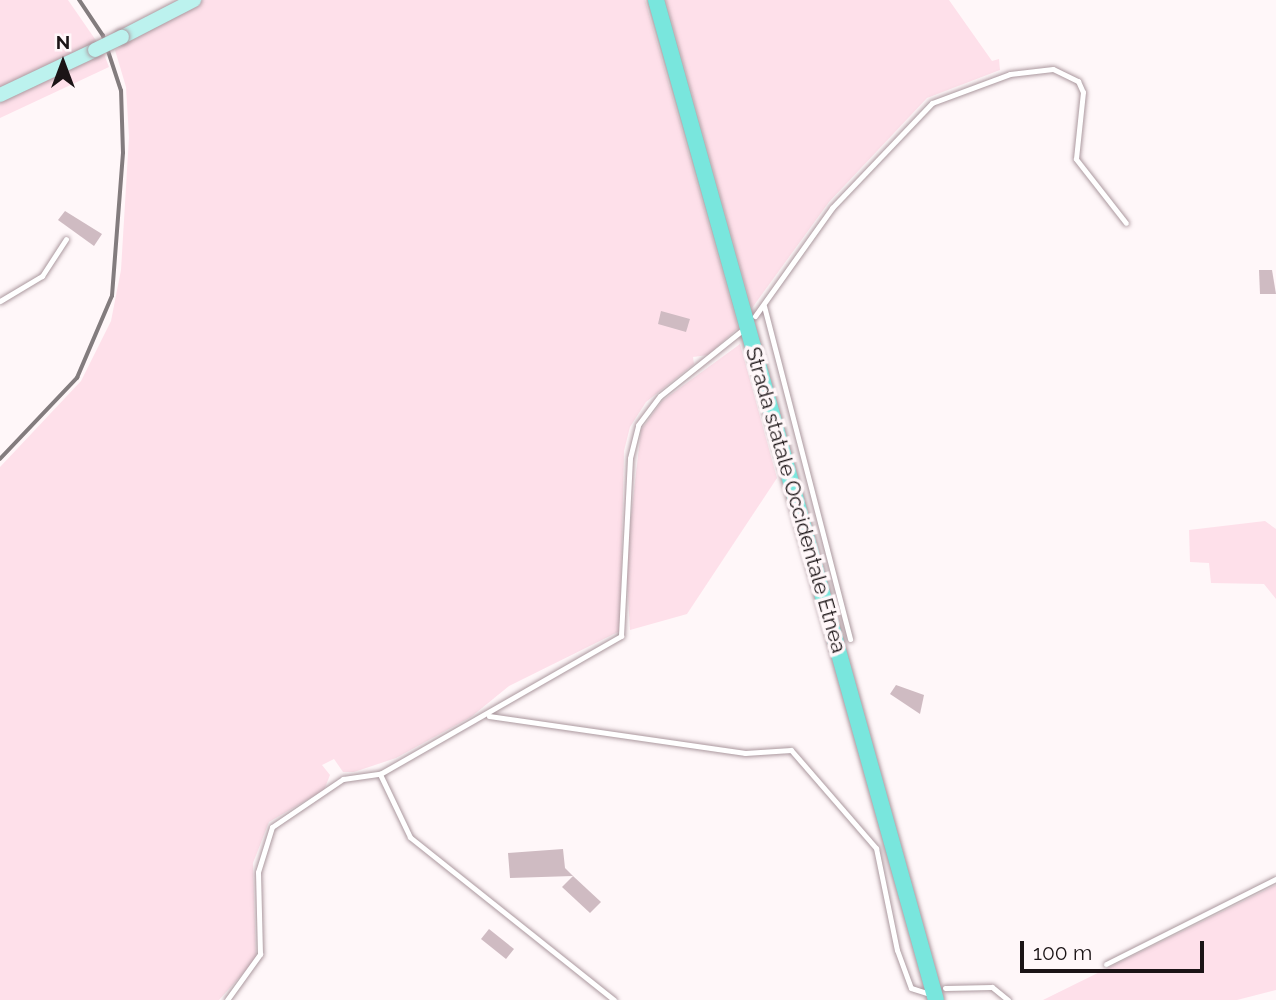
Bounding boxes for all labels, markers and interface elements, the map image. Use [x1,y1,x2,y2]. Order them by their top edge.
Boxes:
north arrow [28,28,98,98]
text: N [56,31,70,53]
street label: Strada statale Occidentale Etnea [740,344,852,656]
scale bar [1024,926,1208,970]
text: 100 m [1033,940,1092,965]

